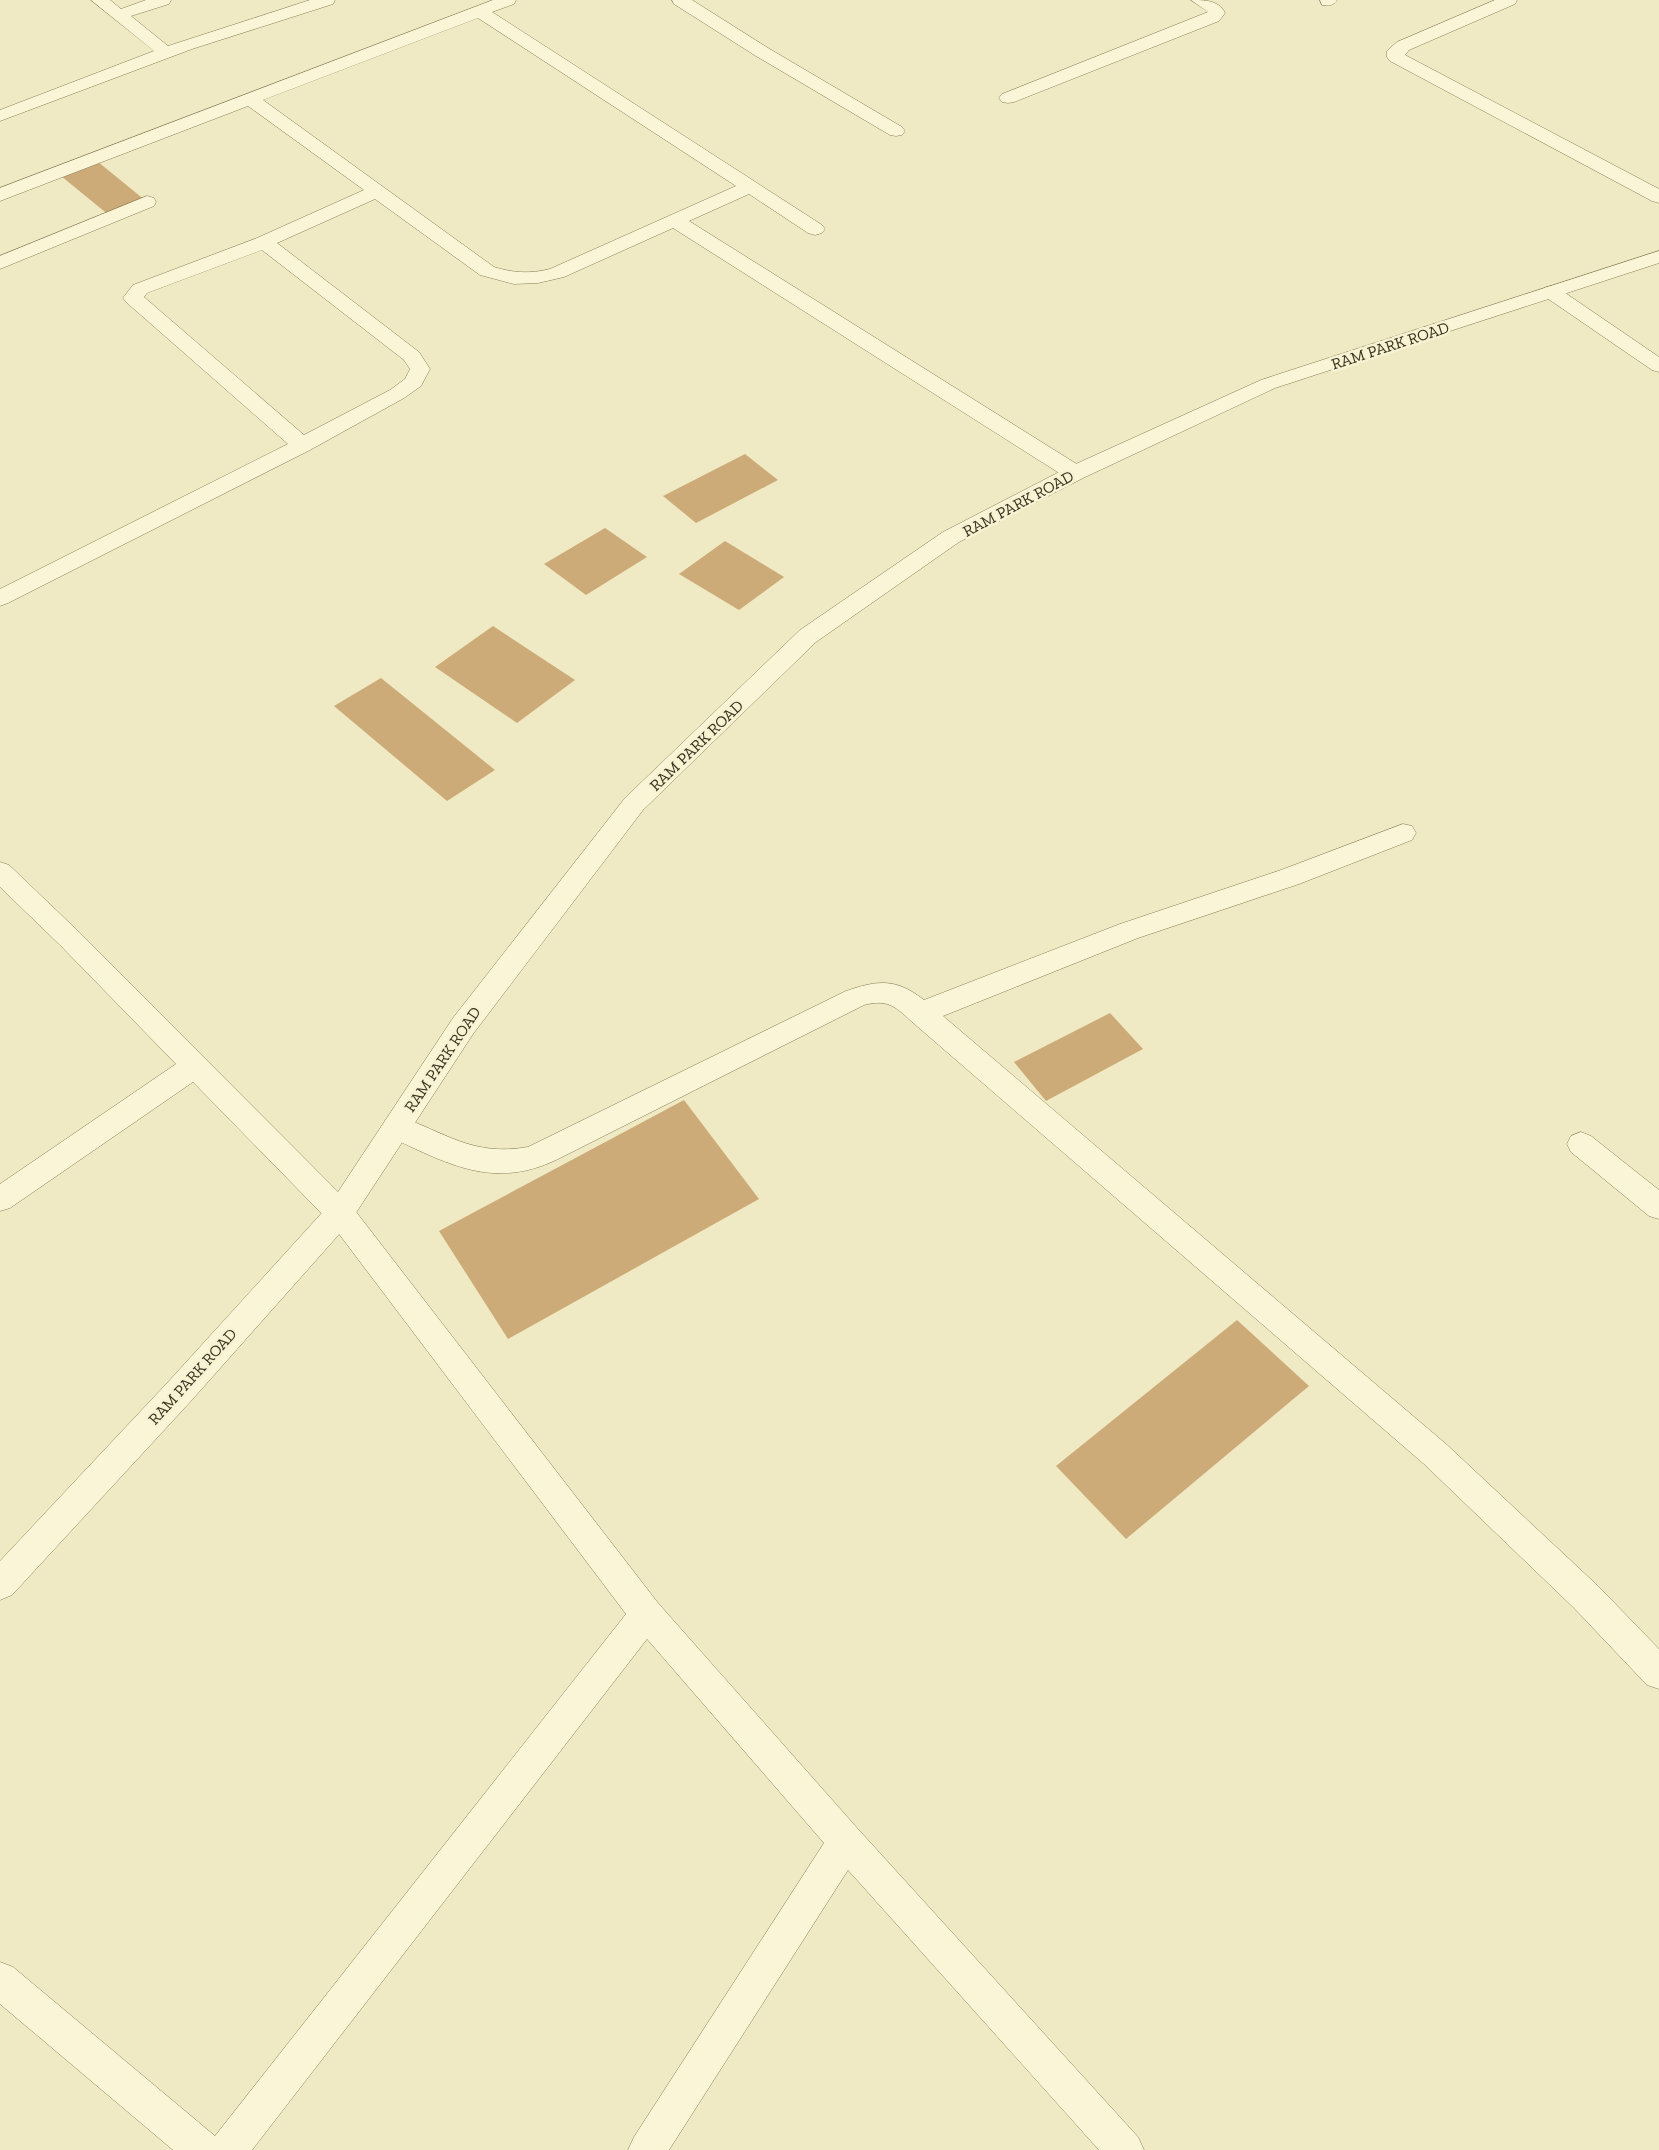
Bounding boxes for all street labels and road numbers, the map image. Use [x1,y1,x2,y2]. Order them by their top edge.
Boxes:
street label: RAM PARK ROAD [1329,317,1452,374]
street label: RAM PARK ROAD [960,466,1077,541]
street label: RAM PARK ROAD [646,696,747,795]
street label: RAM PARK ROAD [400,1003,485,1116]
street label: RAM PARK ROAD [144,1324,241,1428]

